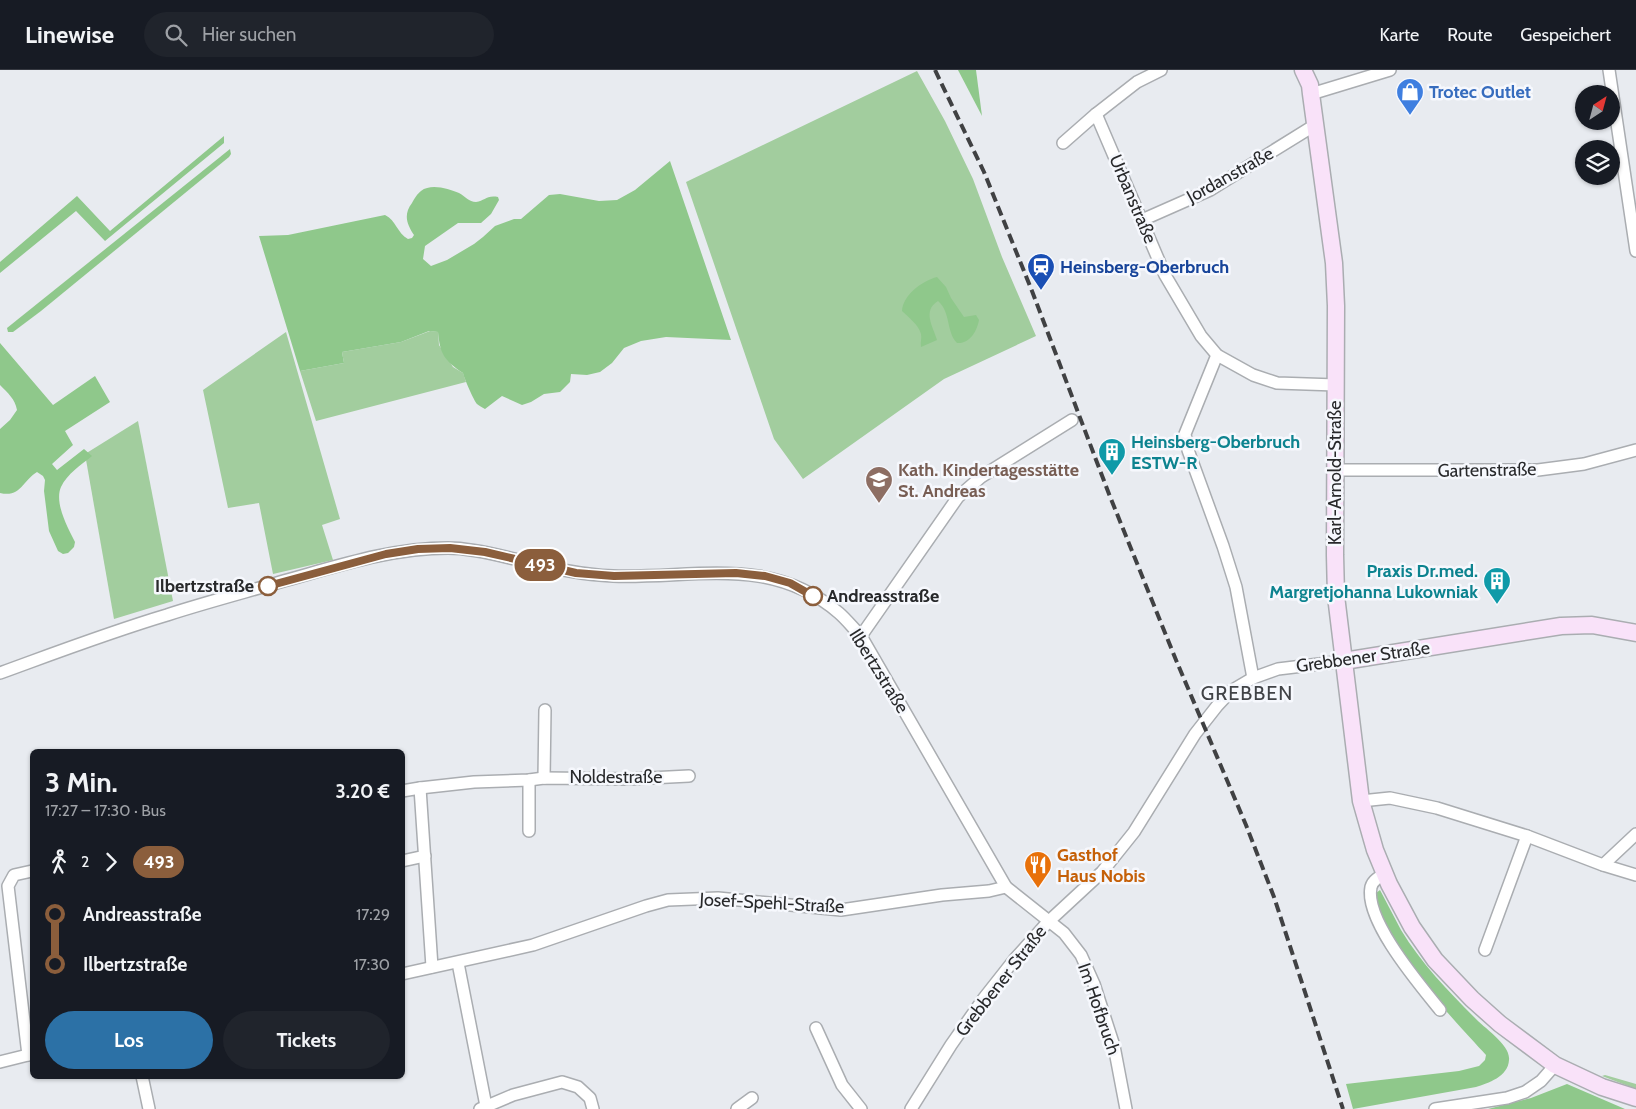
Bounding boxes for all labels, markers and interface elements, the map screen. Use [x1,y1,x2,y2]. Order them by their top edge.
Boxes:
search box [144,12,494,57]
text: Linewise [25,20,114,49]
icon: search [162,21,190,49]
text: Hier suchen [202,23,296,46]
text: Karte [1380,24,1419,46]
text: Route [1447,24,1492,46]
text: Gespeichert [1520,24,1611,46]
shop icon: Trotec Outlet [1395,77,1425,116]
place label: Trotec Outlet [1429,81,1531,103]
north arrow [1575,85,1620,130]
map controls [1575,85,1620,185]
button: layers [1575,140,1620,185]
street label: Jordanstraße [1182,142,1277,208]
street label: Urbanstraße [1104,151,1162,247]
station icon: Heinsberg-Oberbruch [1026,252,1056,291]
place label: Heinsberg-Oberbruch [1060,256,1229,278]
street label: Karl-Arnold-Straße [1324,401,1346,545]
place label: Heinsberg-Oberbruch ESTW-R [1131,431,1300,474]
building icon: Heinsberg-Oberbruch ESTW-R [1097,437,1127,476]
street label: Gartenstraße [1437,458,1537,482]
place label: Kath. Kindertagesstätte St. Andreas [898,459,1079,502]
school or university icon: Kath. Kindertagesstätte St. Andreas [864,465,894,504]
line badge: 493 [511,549,569,581]
text: 493 [525,554,556,576]
place label: Praxis Dr.med. Margretjohanna Lukowniak [1269,560,1478,603]
building icon: Praxis Dr.med. Margretjohanna Lukowniak [1482,566,1512,605]
place label: Ilbertzstraße [155,575,254,597]
marker: Ilbertzstraße [258,576,278,596]
place label: Andreasstraße [827,585,939,607]
marker: Andreasstraße [803,586,823,606]
street label: Ilbertzstraße [844,625,914,717]
street label: Grebbener Straße [1295,637,1431,677]
district label: GREBBEN [1201,681,1293,705]
text: 3 Min. [45,765,118,799]
street label: Noldestraße [570,766,662,788]
text: 3.20 € [336,780,390,803]
text: 17:27 – 17:30 · Bus [45,801,166,820]
place label: Gasthof Haus Nobis [1057,844,1146,887]
icon: walk [45,848,73,876]
icon: forward [97,848,125,876]
restaurant icon: Gasthof Haus Nobis [1023,850,1053,889]
text: 493 [143,851,174,873]
text: 2 [81,852,89,871]
street label: Josef-Spehl-Straße [698,888,845,918]
text: Andreasstraße [83,903,201,926]
text: 17:29 [356,905,390,924]
street label: Grebbener Straße [951,921,1051,1041]
text: Ilbertzstraße [83,953,187,976]
text: 17:30 [354,955,390,974]
street label: Im Hofbruch [1073,960,1125,1058]
button: Los [45,1011,213,1069]
button: Tickets [223,1011,390,1069]

